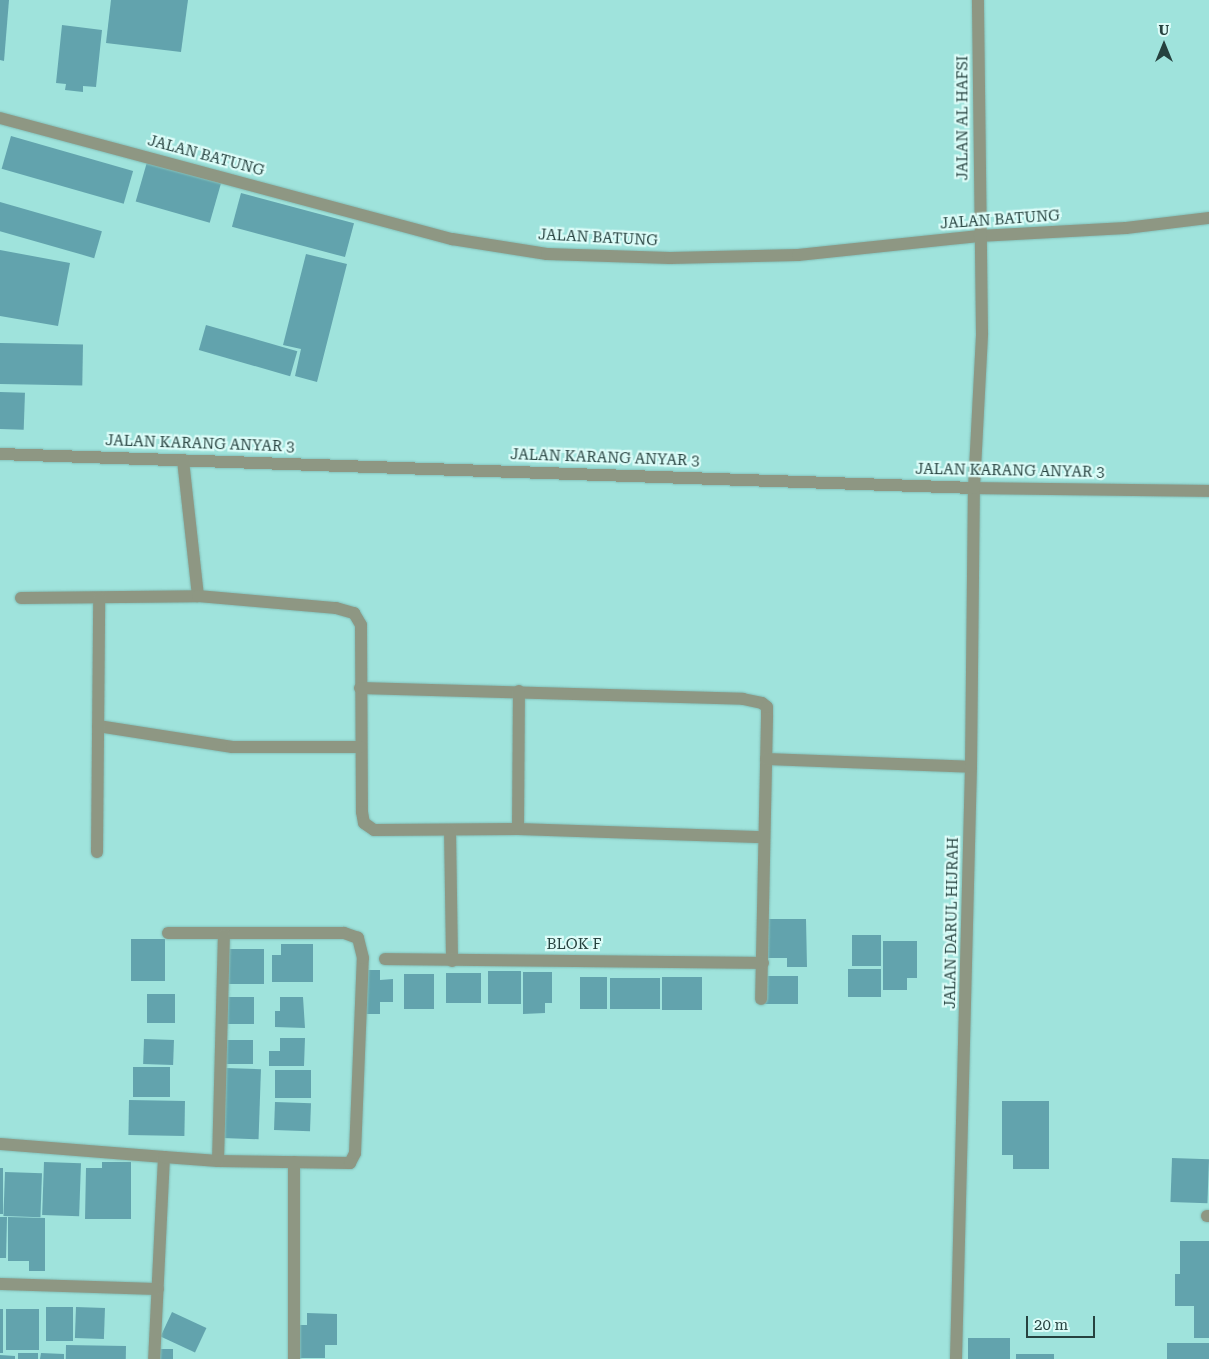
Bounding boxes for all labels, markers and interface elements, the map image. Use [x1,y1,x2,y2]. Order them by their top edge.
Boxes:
north arrow [1139,20,1189,70]
text: U [1159,22,1169,38]
street label: JALAN AL HAFSI [954,56,972,180]
street label: JALAN BATUNG [146,132,266,180]
street label: JALAN BATUNG [940,207,1060,233]
street label: JALAN BATUNG [538,226,658,250]
street label: JALAN KARANG ANYAR 3 [105,432,295,456]
street label: JALAN KARANG ANYAR 3 [510,446,700,470]
street label: JALAN KARANG ANYAR 3 [915,460,1105,482]
street label: JALAN DARUL HIJRAH [942,837,962,1009]
street label: BLOK F [547,936,601,954]
scale bar [1029,1306,1098,1338]
text: 20 m [1034,1316,1068,1334]

